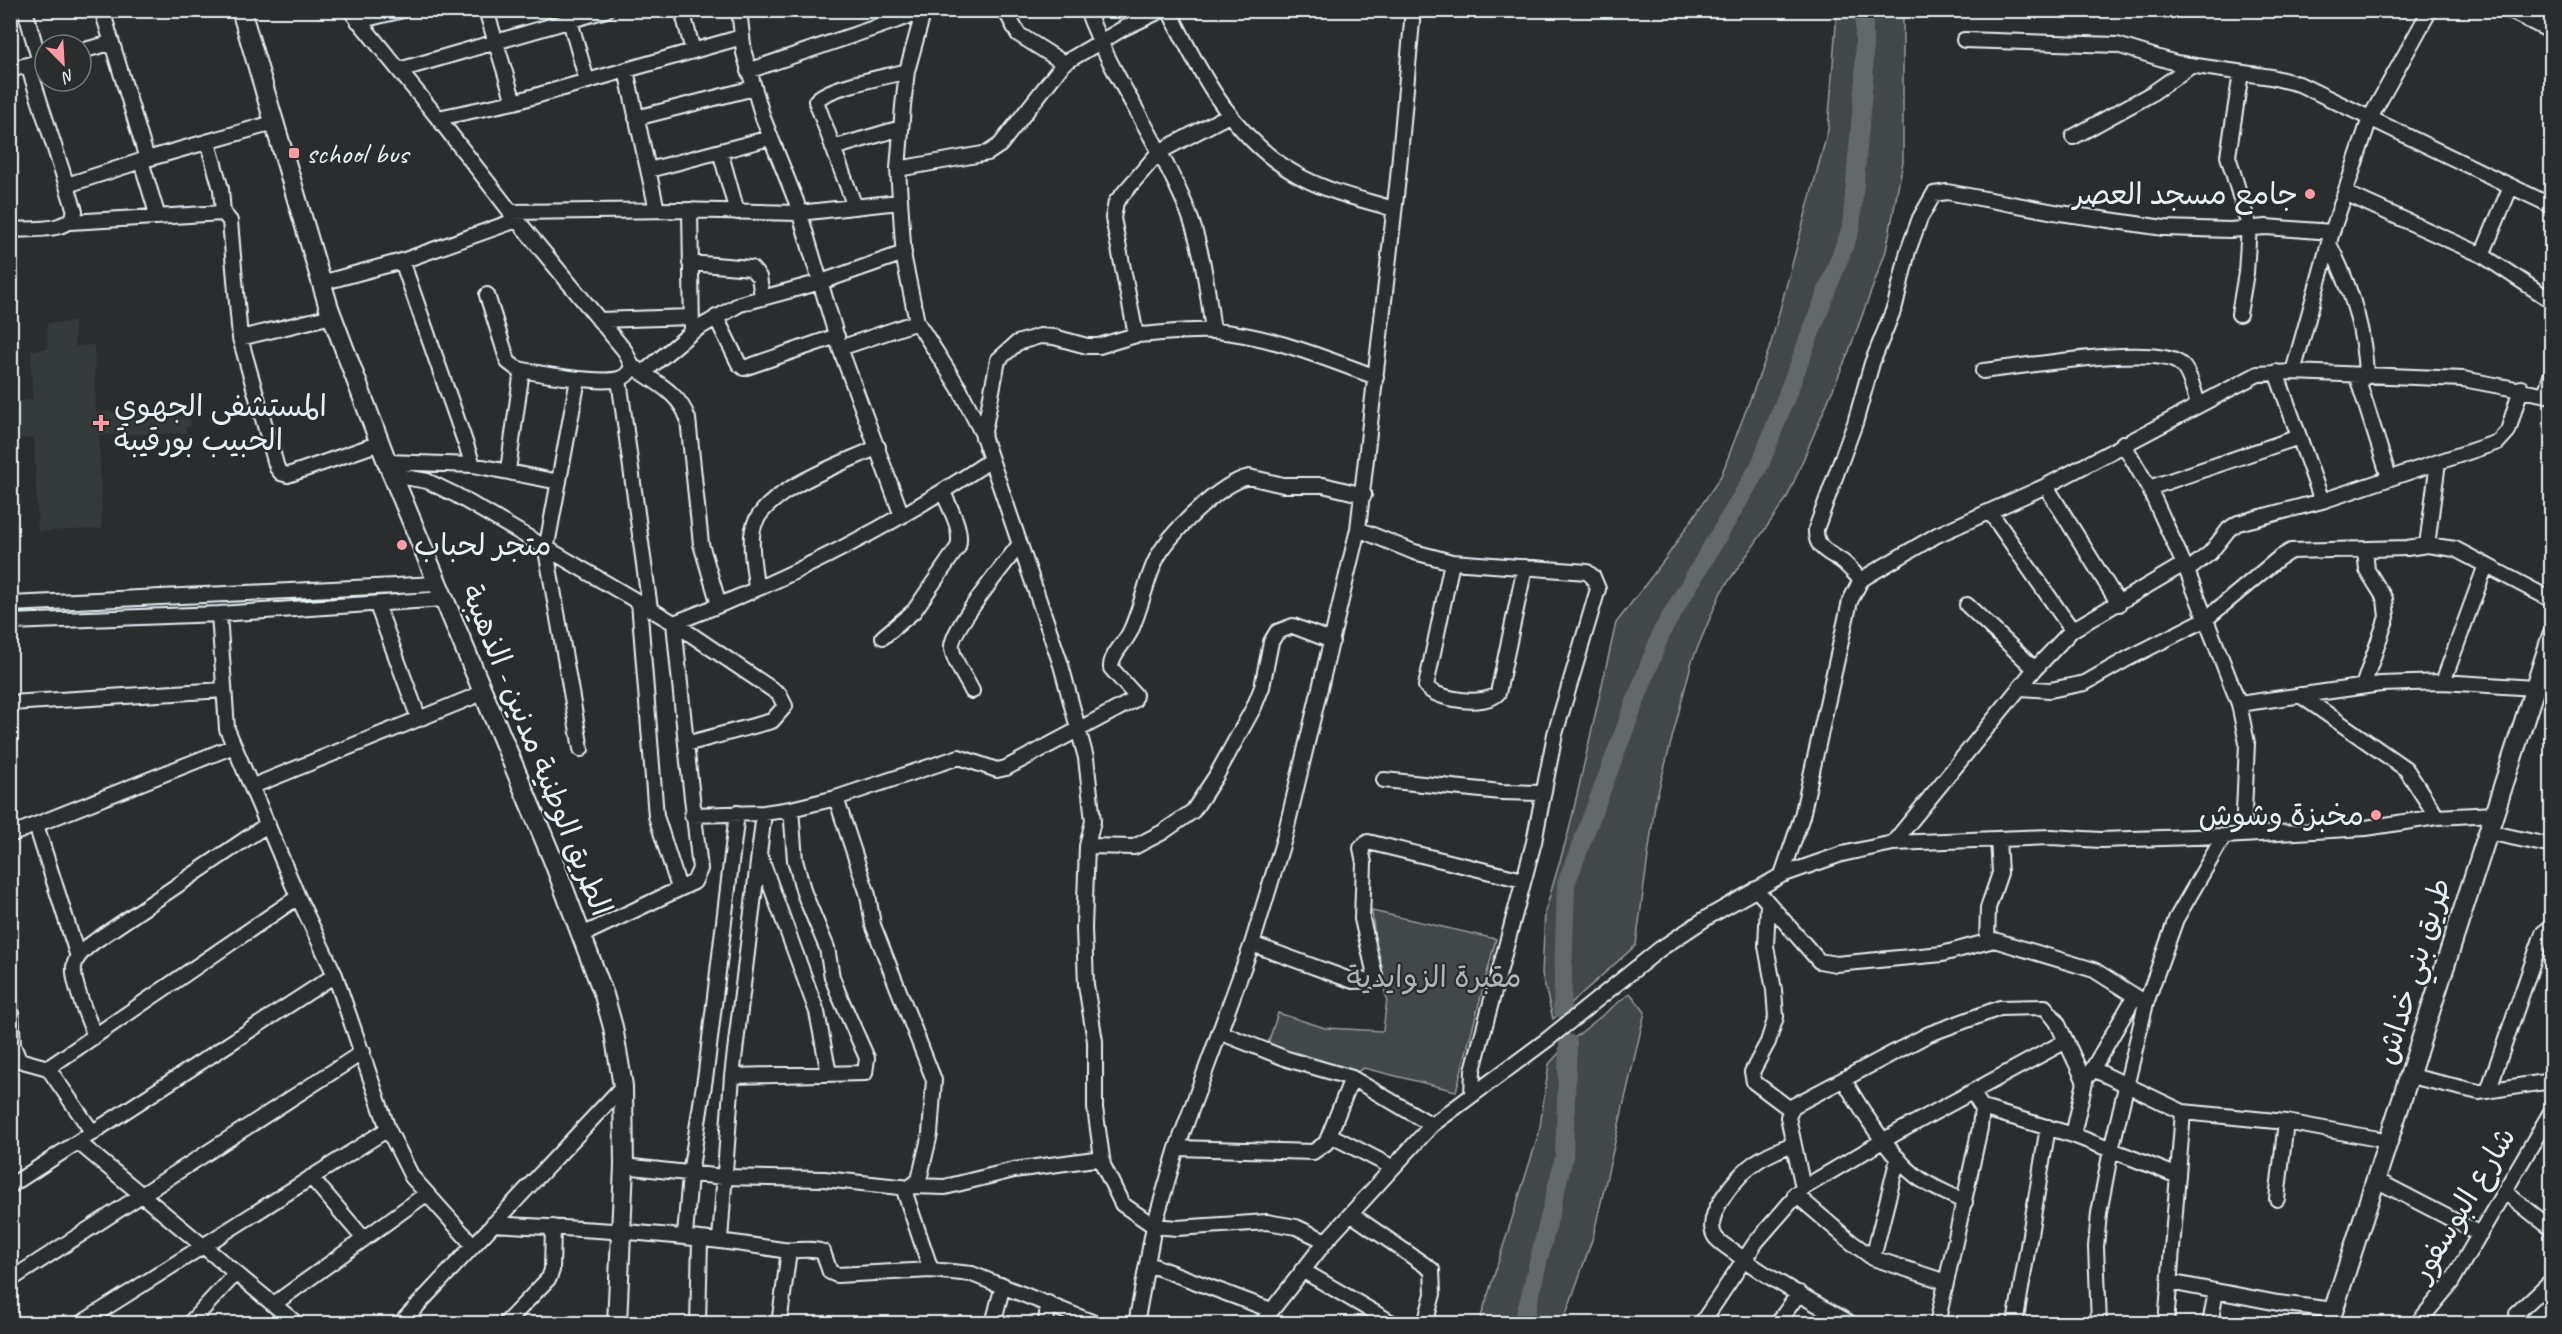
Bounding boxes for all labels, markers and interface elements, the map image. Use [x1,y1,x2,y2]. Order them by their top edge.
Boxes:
north arrow [33,33,93,93]
text: N [57,65,77,88]
place label: school bus [306,134,411,172]
marker: school bus [287,146,301,160]
place label: جامع مسجد العصر [2070,175,2298,216]
marker: جامع مسجد العصر [2303,187,2317,201]
place label: المستشفى الجهوي الحبيب بورقيبة [114,387,327,459]
marker: المستشفى الجهوي الحبيب بورقيبة [92,414,110,432]
place label: متجر لحباب [414,526,552,564]
marker: متجر لحباب [395,538,409,552]
street label: الطريق الوطنية مدنين - الذهيبة [453,579,621,921]
place label: مخبزة وشوش [2198,796,2364,834]
marker: مخبزة وشوش [2369,808,2383,822]
street label: طريق بني خداش [2367,873,2466,1071]
park label: مقبرة الزوايدية [1347,958,1521,996]
street label: شارع البوسفور [2401,1120,2526,1292]

